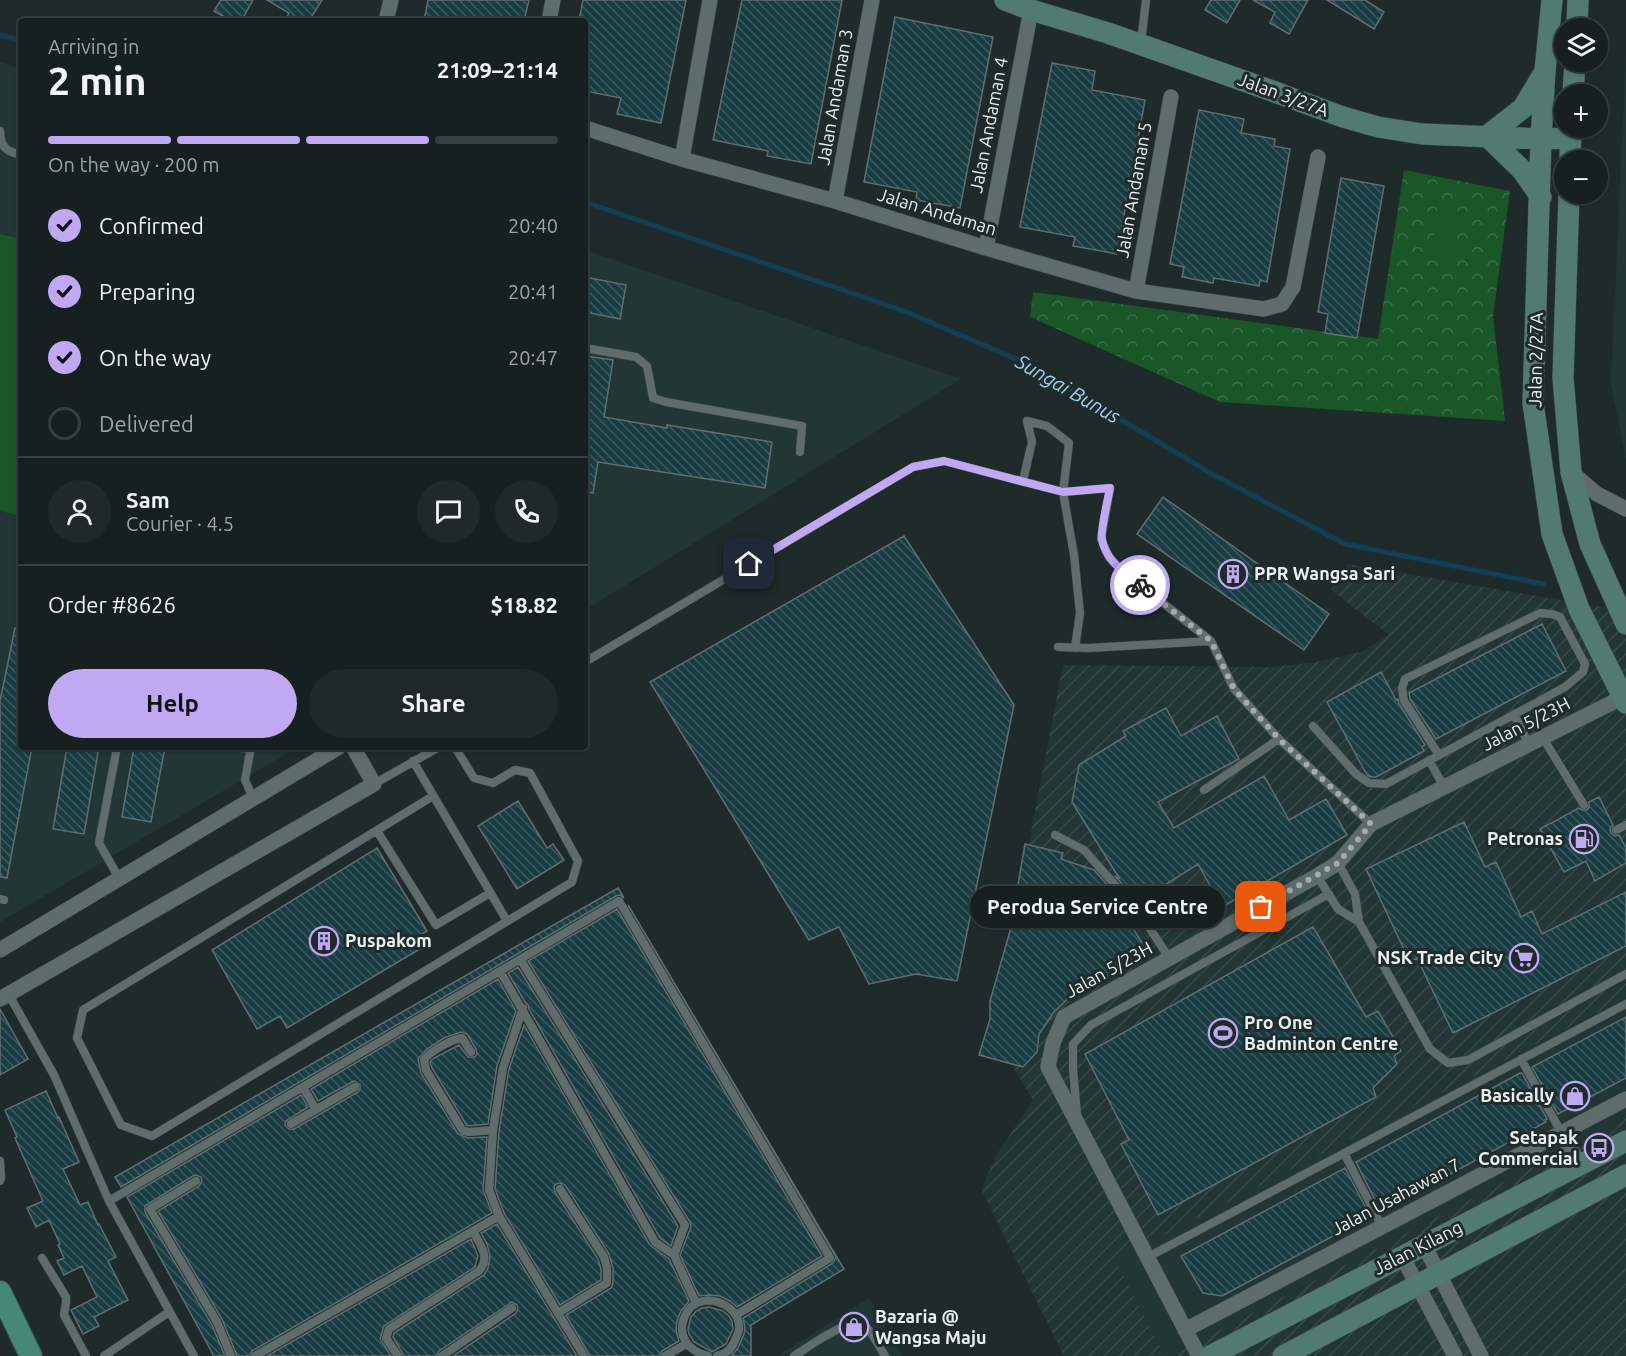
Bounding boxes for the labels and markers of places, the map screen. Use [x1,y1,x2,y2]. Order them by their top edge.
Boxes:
pin [723,538,774,589]
building icon: PPR Wangsa Sari [1217,558,1249,590]
place label: PPR Wangsa Sari [1254,563,1395,583]
fuel station icon: Petronas [1568,823,1600,855]
place label: Petronas [1487,828,1563,848]
pin [1235,881,1286,932]
callout: Perodua Service Centre [970,886,1225,928]
building icon: Puspakom [308,925,340,957]
place label: Puspakom [345,930,432,950]
supermarket icon: NSK Trade City [1508,942,1540,974]
place label: NSK Trade City [1377,947,1503,967]
place label: Pro One Badminton Centre [1244,1012,1398,1053]
sports icon: Pro One Badminton Centre [1207,1017,1239,1049]
shop icon: Basically [1559,1080,1591,1112]
place label: Basically [1480,1085,1554,1105]
place label: Setapak Commercial [1478,1127,1579,1168]
bus stop icon: Setapak Commercial [1583,1132,1615,1164]
place label: Bazaria @ Wangsa Maju [875,1306,987,1347]
shop icon: Bazaria @ Wangsa Maju [838,1311,870,1343]

